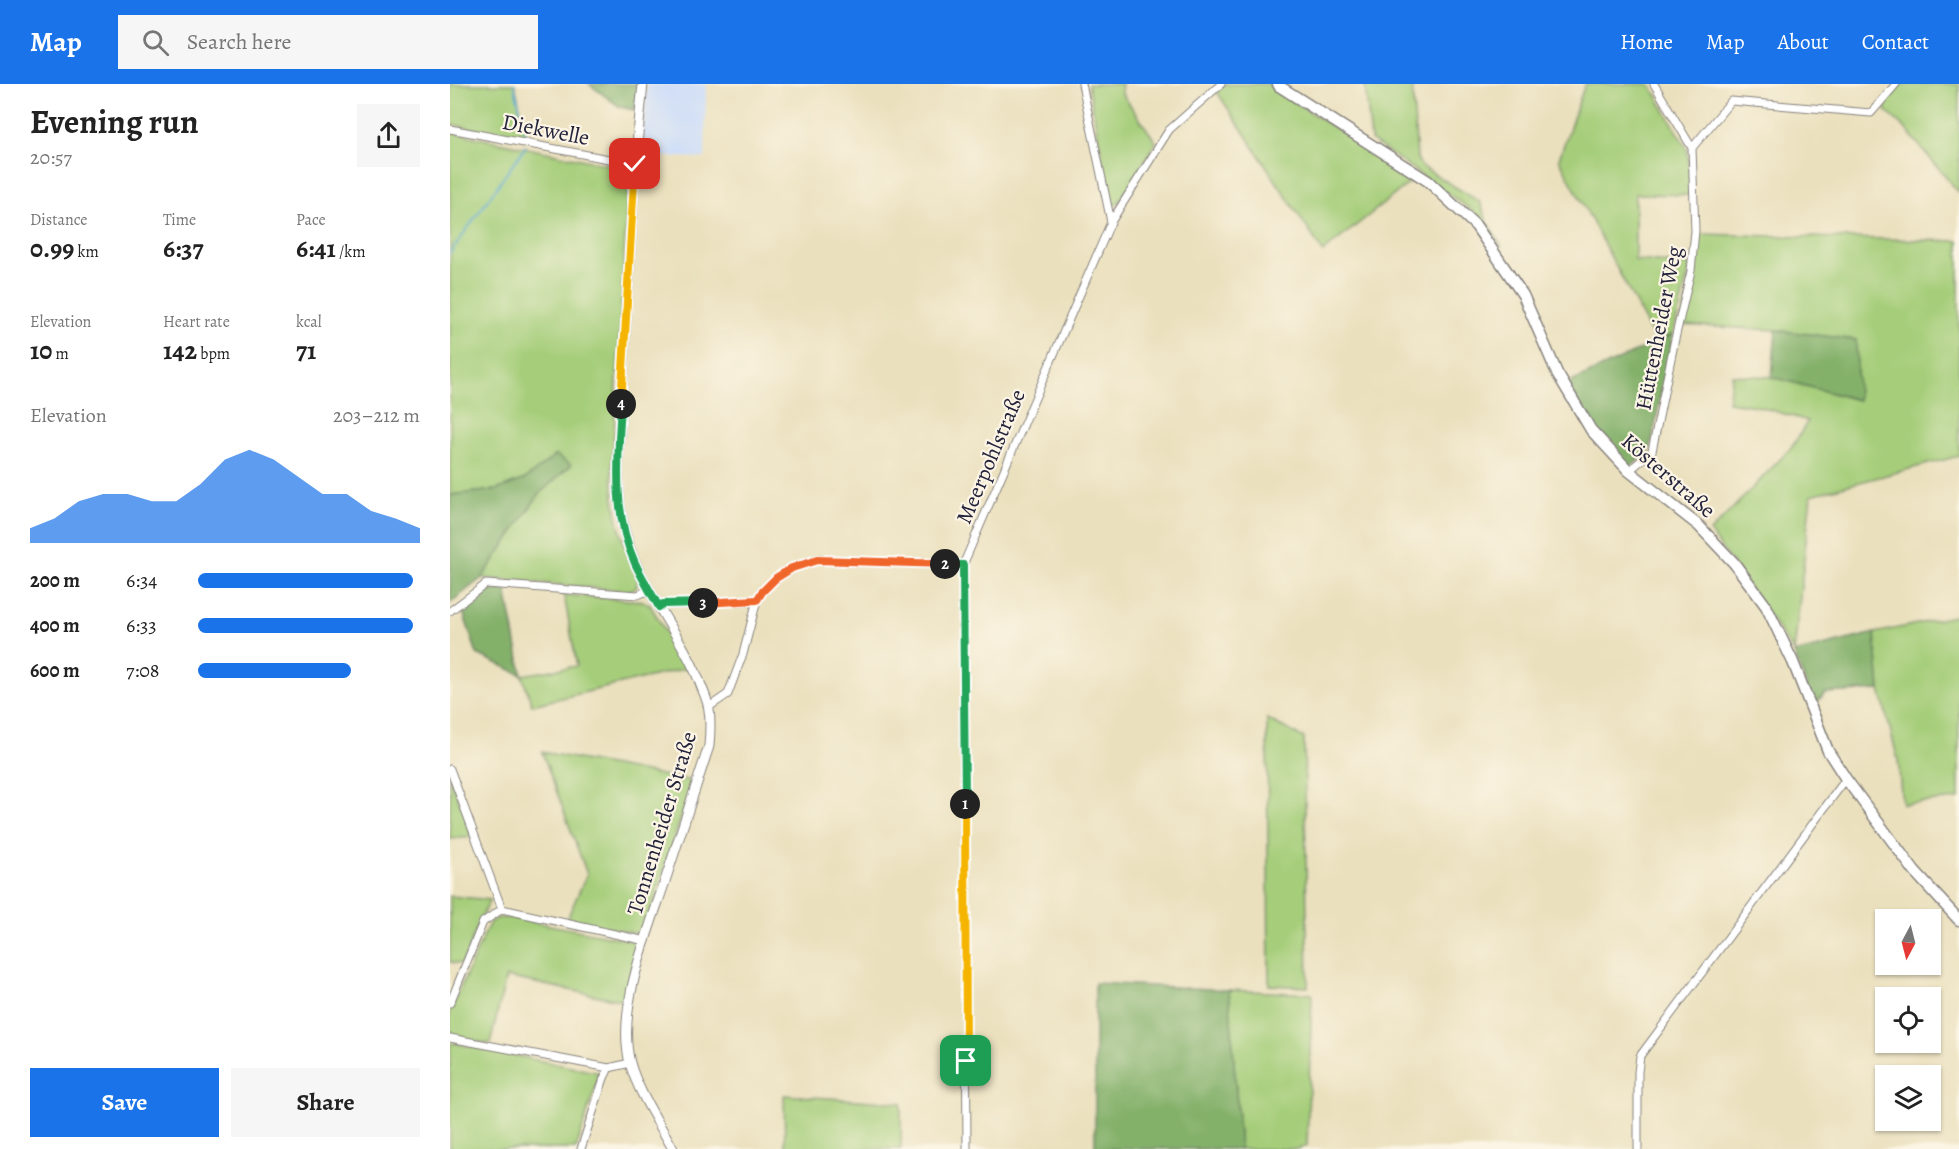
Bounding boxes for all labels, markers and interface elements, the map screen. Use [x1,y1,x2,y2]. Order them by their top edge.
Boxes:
search box [118,15,538,69]
text: Map [30,23,82,61]
icon: search [139,26,172,59]
text: Search here [187,27,291,57]
text: Home [1620,28,1673,56]
text: Map [1706,28,1744,56]
text: About [1777,28,1829,56]
text: Contact [1862,28,1929,56]
text: Evening run [30,99,199,144]
button: share [357,104,420,167]
street label: Diekwelle [500,107,592,153]
pin [609,138,660,189]
text: 20:57 [30,144,72,171]
icon: check [618,147,651,180]
text: Distance [30,209,87,231]
text: Time [163,209,196,231]
text: Pace [296,209,326,231]
text: 0.99 [30,231,74,266]
text: 6:37 [163,231,204,266]
text: 6:41 [296,231,336,266]
text: km [74,241,99,263]
text: /km [336,241,366,263]
street label: Hüttenheider Weg [1628,244,1690,413]
text: Elevation [30,311,91,333]
text: Heart rate [163,311,230,333]
text: kcal [296,311,322,333]
text: 10 [30,333,52,368]
text: 142 [163,333,197,368]
text: 71 [296,333,316,368]
text: m [52,343,69,365]
text: bpm [197,343,230,365]
street label: Meerpohlstraße [949,385,1033,528]
pin: 4 [606,389,636,419]
text: 4 [617,393,625,415]
text: Elevation [30,402,107,429]
text: 203–212 m [333,402,420,429]
street label: Kösterstraße [1615,426,1722,525]
pin: 2 [930,549,960,579]
text: 2 [941,553,949,575]
text: 200 m [30,567,80,594]
text: 6:34 [126,567,157,594]
pin: 3 [688,588,718,618]
text: 3 [700,592,706,614]
text: 400 m [30,612,80,639]
text: 6:33 [126,612,157,639]
text: 600 m [30,657,80,684]
text: 7:08 [126,657,160,684]
street label: Tonnenheider Straße [620,728,704,919]
pin: 1 [950,789,980,819]
text: 1 [962,793,968,815]
north arrow [1875,909,1941,975]
map controls [1875,909,1941,1131]
button: locate [1875,987,1941,1053]
pin [940,1035,991,1086]
icon: arrive [949,1044,982,1077]
button: layers [1875,1065,1941,1131]
button: Save [30,1068,219,1137]
button: Share [231,1068,420,1137]

